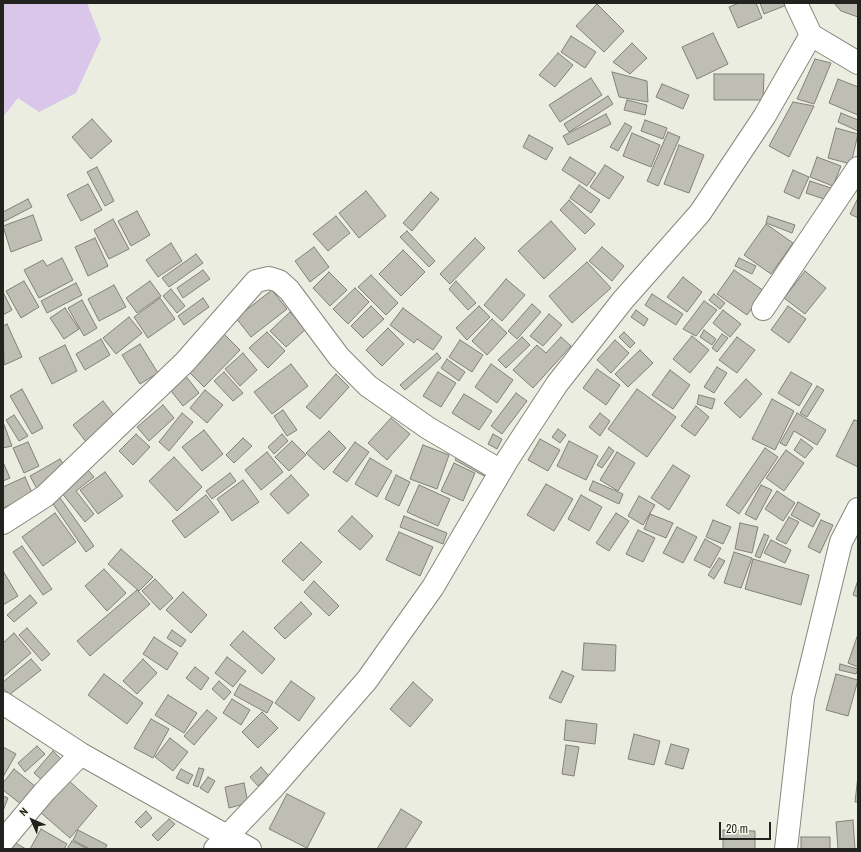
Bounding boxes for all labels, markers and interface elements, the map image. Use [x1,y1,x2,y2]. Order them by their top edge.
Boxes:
north arrow [12,800,52,840]
text: N [16,804,31,819]
scale bar [721,814,773,840]
text: 20 m [726,821,748,837]

